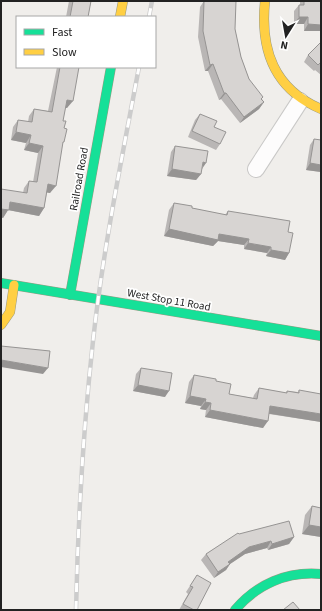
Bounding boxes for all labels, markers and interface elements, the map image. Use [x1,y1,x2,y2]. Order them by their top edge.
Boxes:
legend [16,16,156,68]
north arrow [266,16,306,56]
text: Fast [52,24,72,41]
text: N [279,37,289,53]
text: Slow [52,44,77,61]
street label: Railroad Road [66,146,92,212]
street label: West Stop 11 Road [126,285,212,315]

